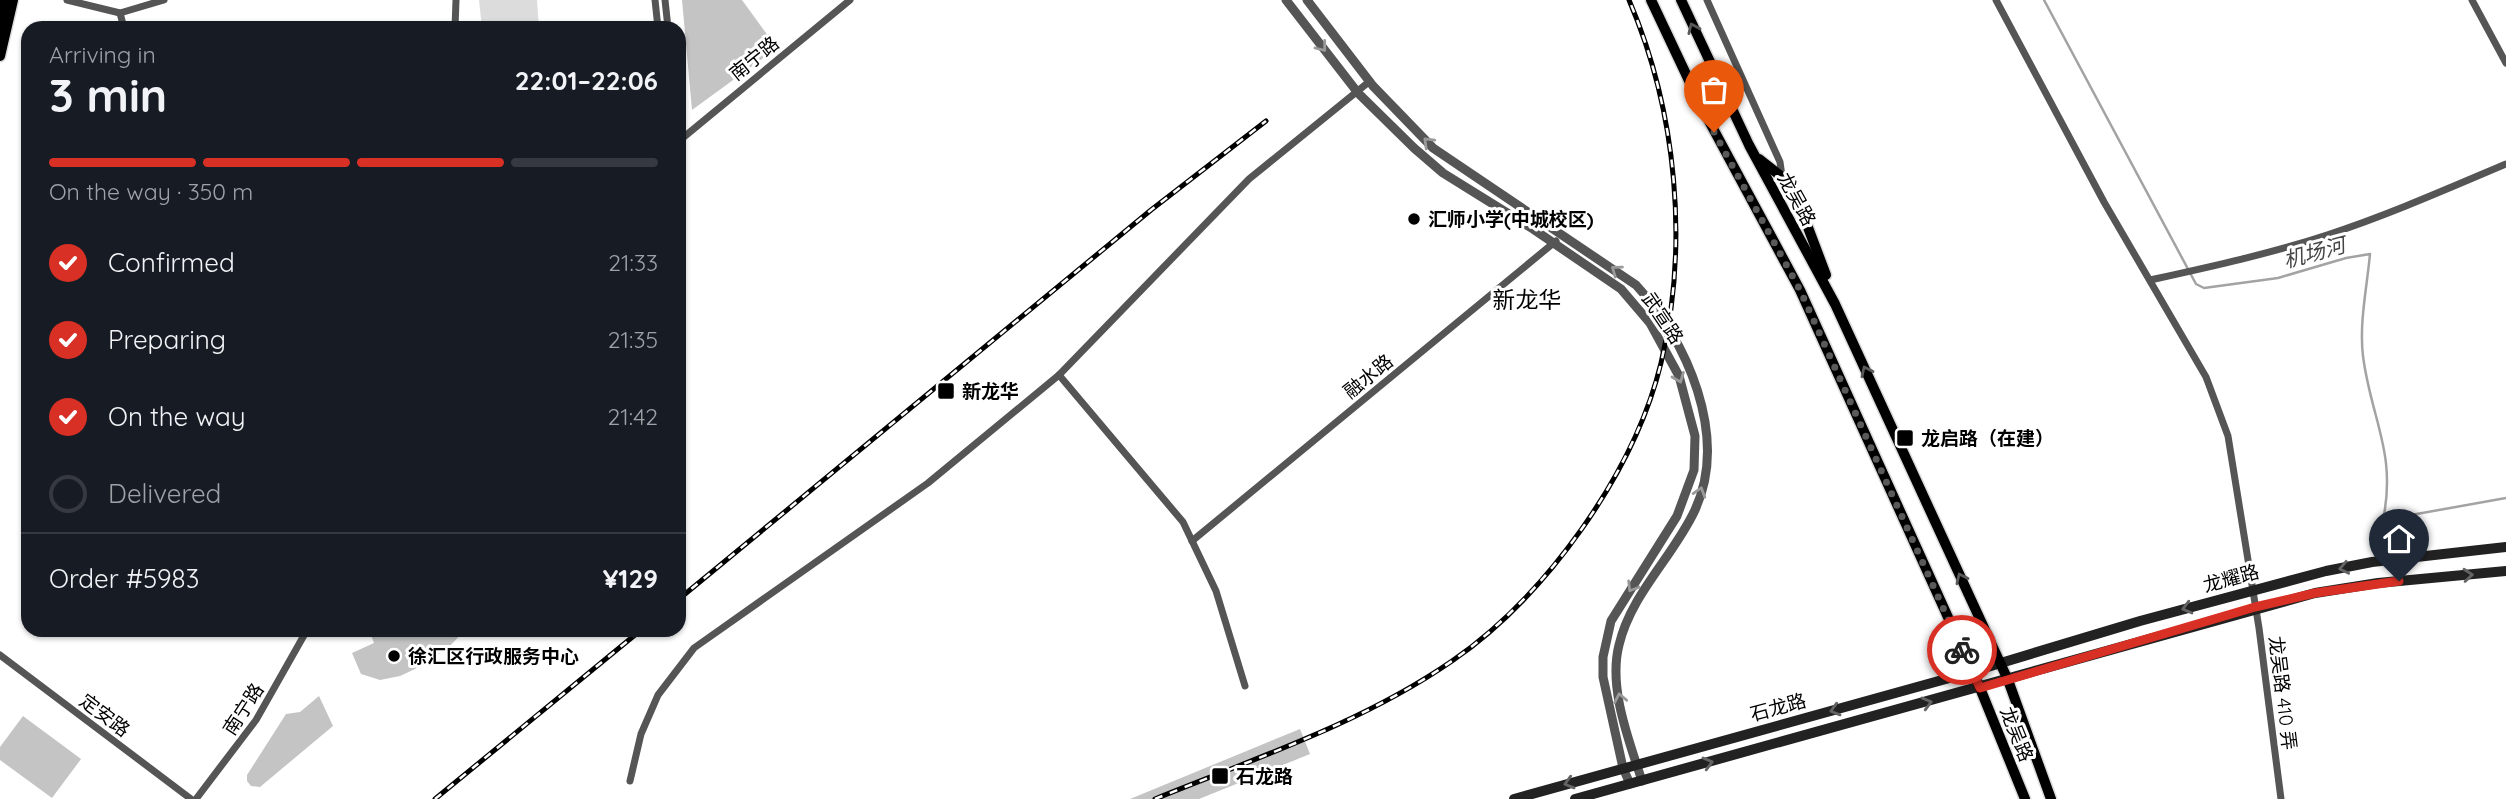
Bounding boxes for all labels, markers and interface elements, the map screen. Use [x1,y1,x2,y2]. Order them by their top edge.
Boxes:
one-way arrow [1687,22,1701,35]
street label: 南宁路 [724,31,784,85]
one-way arrow [1314,39,1327,51]
text: Arriving in [49,40,156,69]
pin [1684,60,1744,132]
text: 22:01–22:06 [515,64,658,97]
text: 3 min [49,66,167,124]
icon: bag [1695,71,1733,109]
one-way arrow [1423,138,1436,151]
street label: 龙吴路 [1773,168,1821,230]
text: On the way · 350 m [49,177,253,206]
place label: 汇师小学(中城校区) [1428,207,1594,231]
marker: 汇师小学(中城校区) [1406,211,1422,227]
water label: 机场河 [2280,230,2352,273]
icon: check [49,244,87,282]
text: Confirmed [108,246,235,279]
text: 21:33 [608,248,658,277]
one-way arrow [1611,265,1624,278]
district label: 新龙华 [1493,285,1562,314]
street label: 武宣路 [1637,288,1689,348]
icon: check [49,321,87,359]
text: Preparing [108,323,226,356]
text: 21:35 [608,325,658,354]
street label: 融水路 [1338,349,1398,403]
one-way arrow [1860,366,1874,379]
one-way arrow [1670,371,1684,383]
place label: 新龙华 [962,379,1019,403]
marker: 新龙华 [936,381,956,401]
icon: check [49,398,87,436]
text: On the way [108,400,246,433]
text: 21:42 [608,402,658,431]
place label: 龙启路（在建） [1921,426,2054,450]
marker: 龙启路（在建） [1895,428,1915,448]
text: Delivered [108,477,221,510]
one-way arrow [1692,487,1707,499]
pin [2369,509,2429,581]
icon: home [2380,520,2418,558]
street label: 龙耀路 [2200,559,2262,597]
one-way arrow [2338,559,2350,574]
text: Order #5983 [49,562,199,595]
text: ¥129 [603,562,658,595]
one-way arrow [2462,567,2473,582]
one-way arrow [1955,573,1969,585]
one-way arrow [1628,579,1641,592]
one-way arrow [2181,600,2193,614]
courier [1927,615,1997,685]
icon: bike [1943,631,1981,669]
street label: 龙吴路 410 弄 [2264,635,2302,751]
place label: 徐汇区行政服务中心 [408,644,579,668]
marker: 徐汇区行政服务中心 [386,648,402,664]
street label: 南宁路 [217,679,269,739]
street label: 定安路 [75,688,135,742]
street label: 石龙路 [1747,688,1809,726]
one-way arrow [1614,692,1629,704]
one-way arrow [1921,696,1933,711]
one-way arrow [1829,702,1841,716]
street label: 龙吴路 [1995,703,2039,765]
one-way arrow [1701,757,1713,771]
place label: 石龙路 [1236,764,1293,788]
marker: 石龙路 [1210,766,1230,786]
one-way arrow [1563,774,1575,789]

